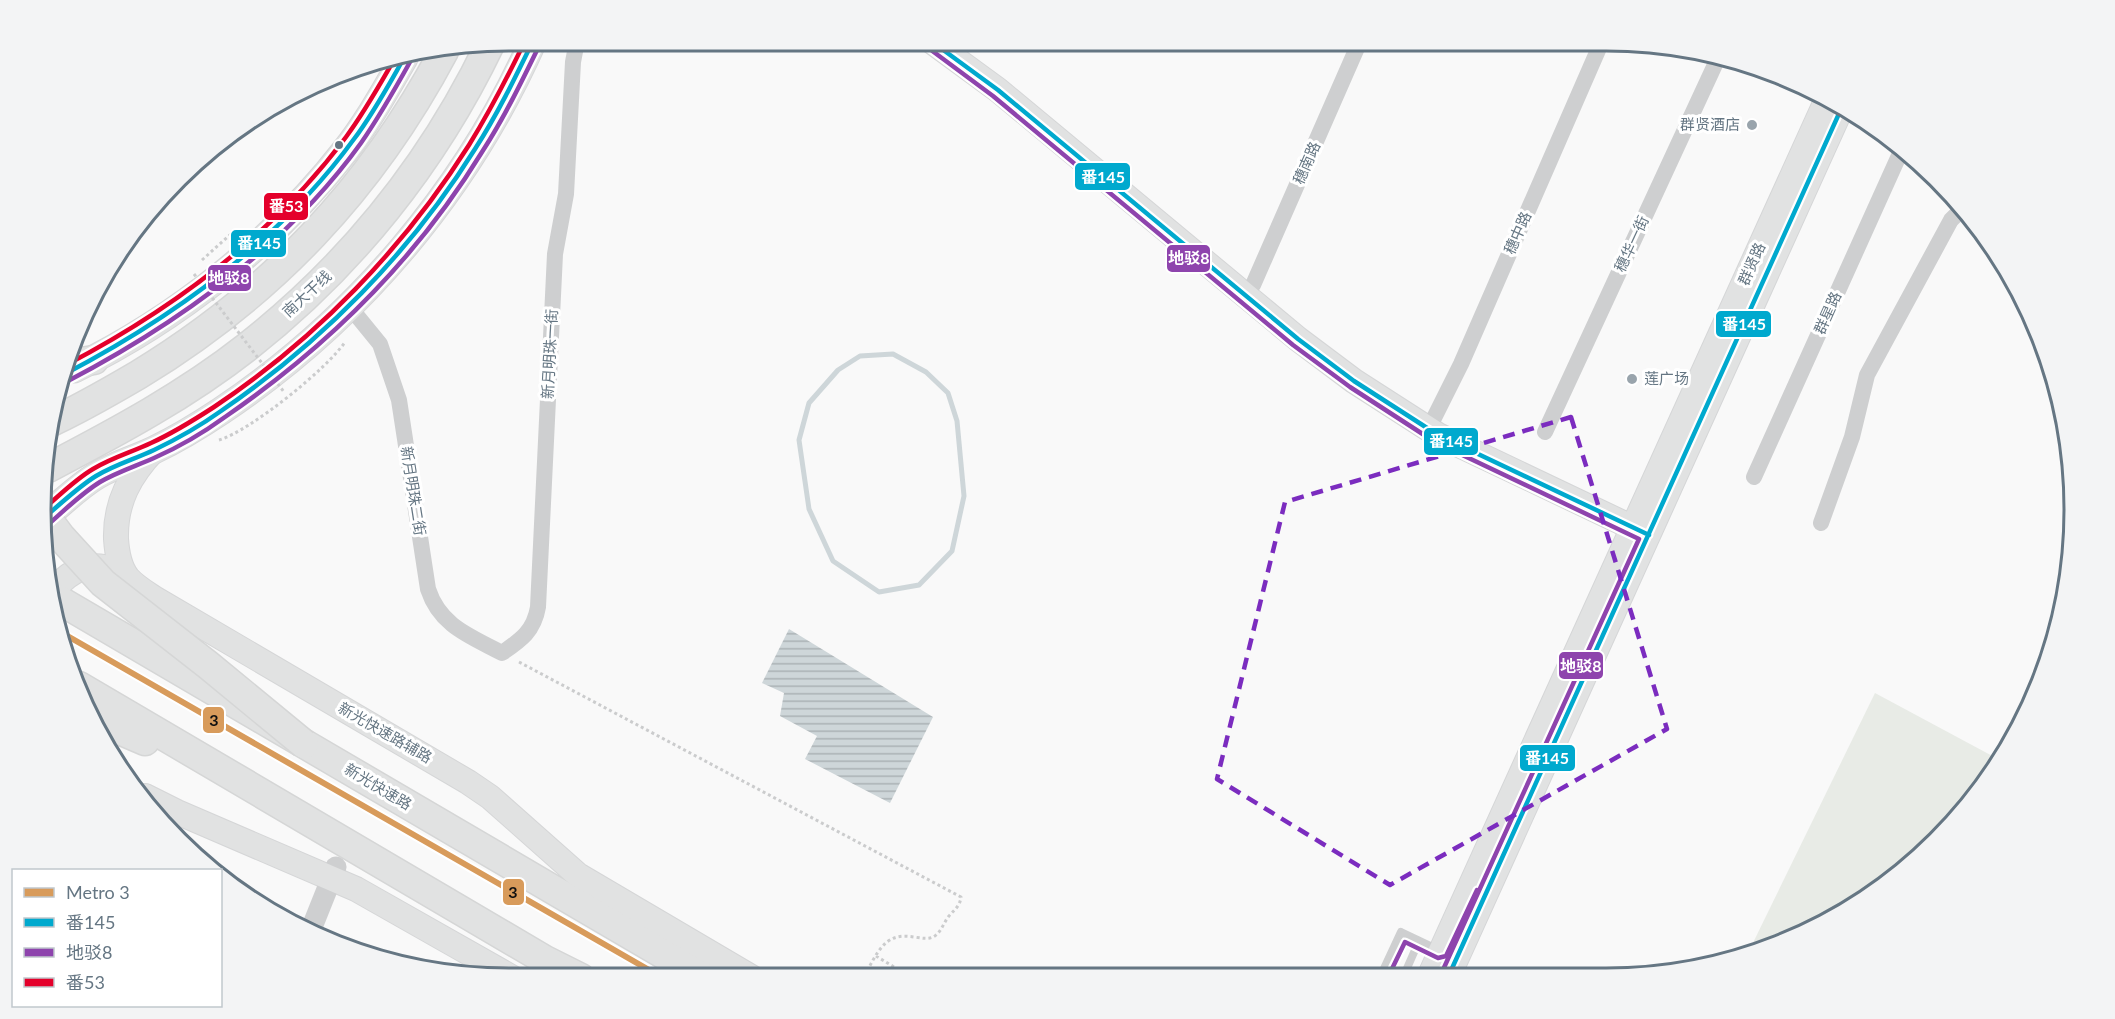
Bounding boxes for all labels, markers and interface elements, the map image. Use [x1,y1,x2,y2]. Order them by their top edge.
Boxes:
place label: 群贤酒店 [1680,115,1740,133]
marker: 群贤酒店 [1745,118,1759,132]
street label: 穗南路 [1289,138,1323,187]
unlabelled marker [333,139,345,151]
line badge: 番145 [1074,162,1131,191]
text: 番145 [1081,167,1125,186]
line badge: 番53 [263,192,309,221]
text: 番53 [269,196,303,215]
street label: 穗中路 [1500,208,1534,257]
street label: 穗华一街 [1610,213,1652,275]
line badge: 番145 [230,229,287,258]
text: 番145 [237,233,281,252]
street label: 群贤路 [1734,239,1768,288]
line badge: 地驳8 [1166,244,1211,273]
text: 地驳8 [1168,248,1210,267]
line badge: 地驳8 [207,264,252,292]
street label: 南大干线 [278,266,334,320]
text: 地驳8 [208,268,250,287]
street label: 群星路 [1810,288,1844,337]
street label: 新月明珠一街 [538,309,560,399]
line badge: 番145 [1715,310,1772,338]
text: 番145 [1722,314,1766,333]
place label: 莲广场 [1644,369,1689,387]
marker: 莲广场 [1625,372,1639,386]
line badge: 番145 [1423,427,1479,456]
text: 番145 [1429,431,1473,450]
street label: 新月明珠二街 [398,445,430,537]
line badge: 地驳8 [1558,651,1604,680]
text: 地驳8 [1560,656,1602,675]
street label: 新光快速路辅路 [336,698,435,766]
line badge: 3 [202,706,225,734]
text: 3 [209,710,219,729]
line badge: 番145 [1519,744,1576,772]
text: 番145 [1525,748,1569,767]
street label: 新光快速路 [342,759,415,813]
legend [12,869,222,1007]
line badge: 3 [502,878,525,906]
text: Metro 3 [66,881,130,903]
text: 3 [508,882,518,901]
text: 番145 [66,911,115,933]
text: 地驳8 [66,941,112,963]
text: 番53 [66,971,105,993]

